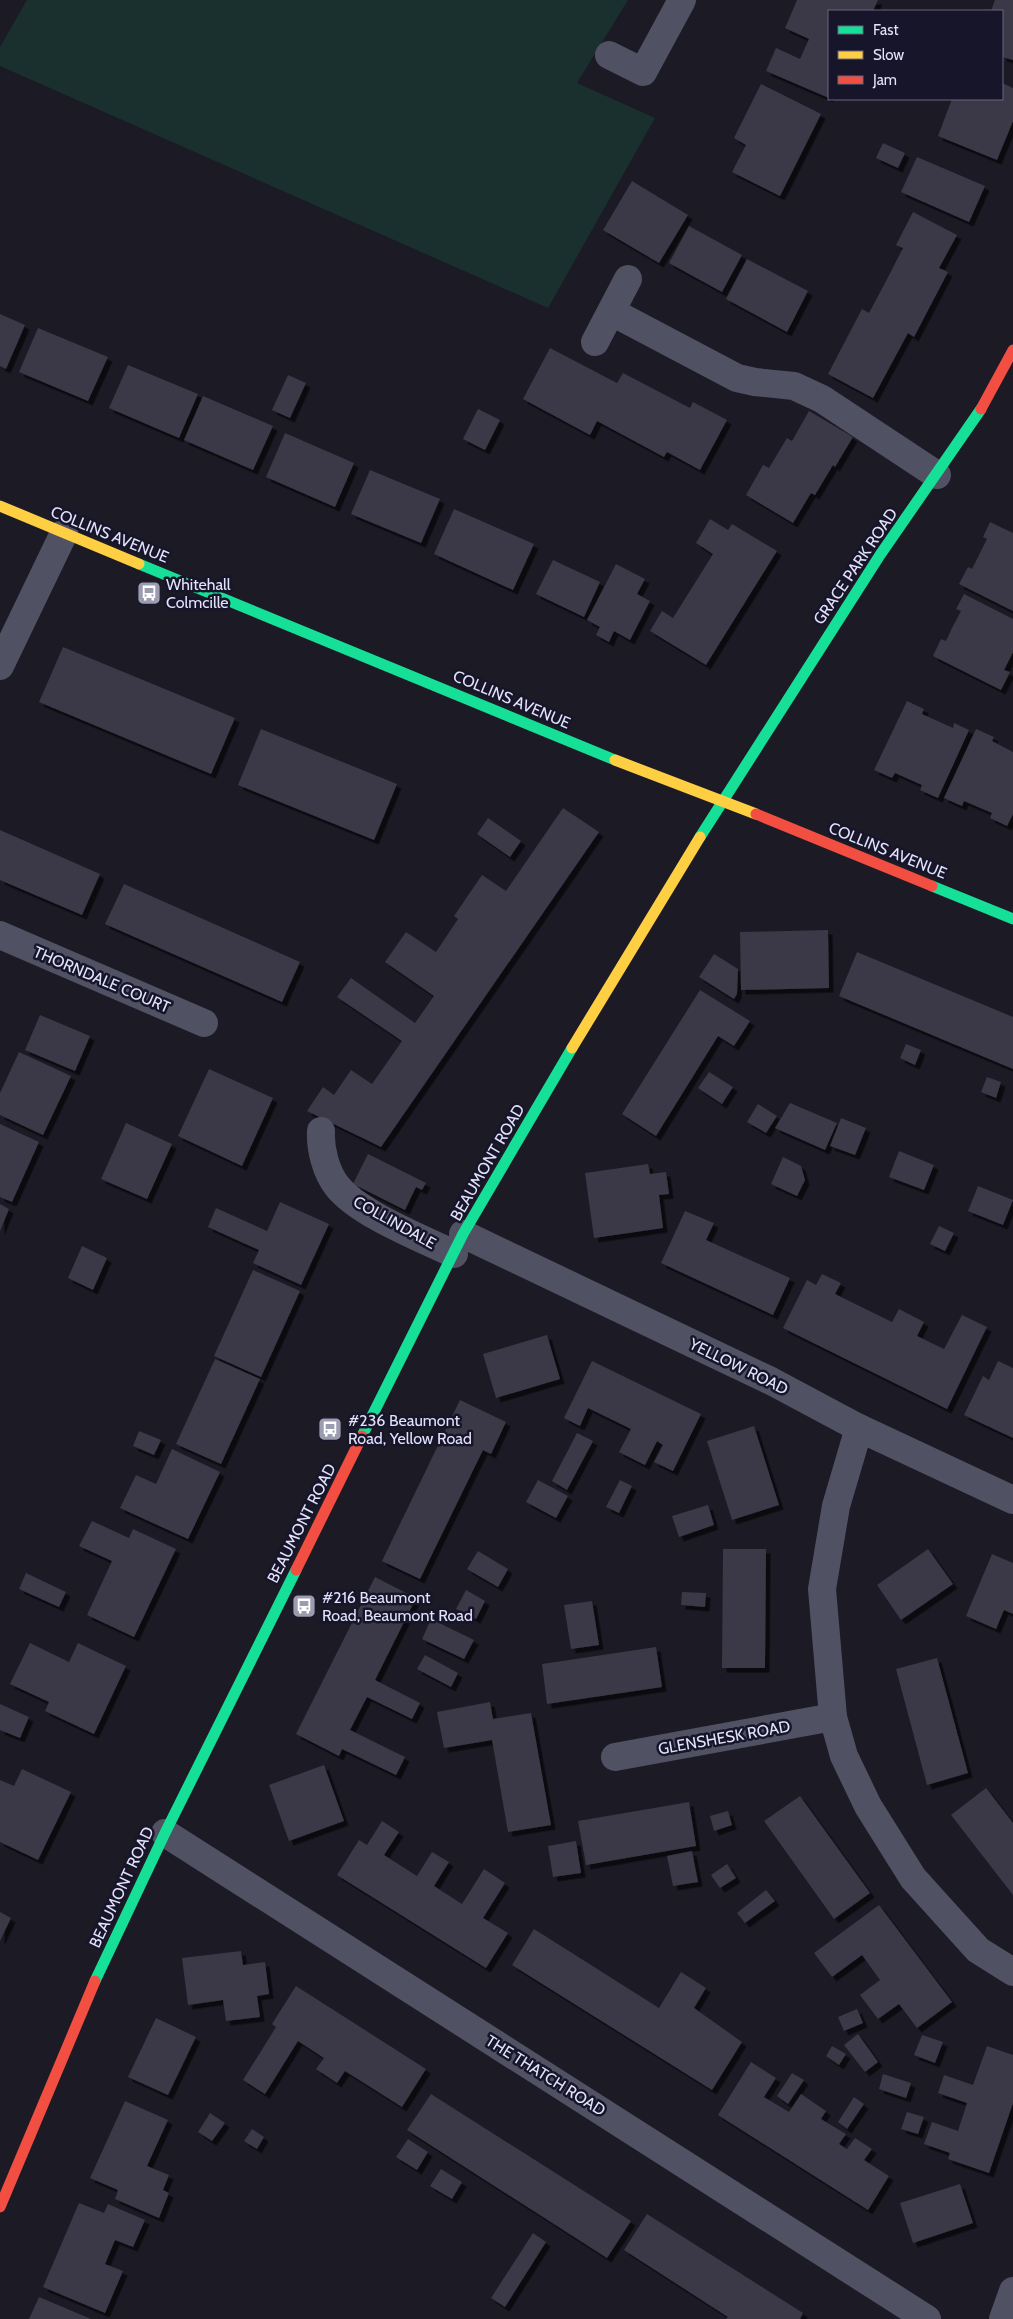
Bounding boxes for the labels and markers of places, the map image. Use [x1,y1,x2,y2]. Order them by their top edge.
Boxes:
place label: Whitehall Colmcille [166,575,231,612]
bus stop icon: Whitehall Colmcille [136,580,162,606]
place label: #236 Beaumont Road, Yellow Road [348,1411,472,1448]
bus stop icon: #236 Beaumont Road, Yellow Road [317,1416,343,1442]
place label: #216 Beaumont Road, Beaumont Road [322,1588,473,1625]
bus stop icon: #216 Beaumont Road, Beaumont Road [291,1593,317,1619]

